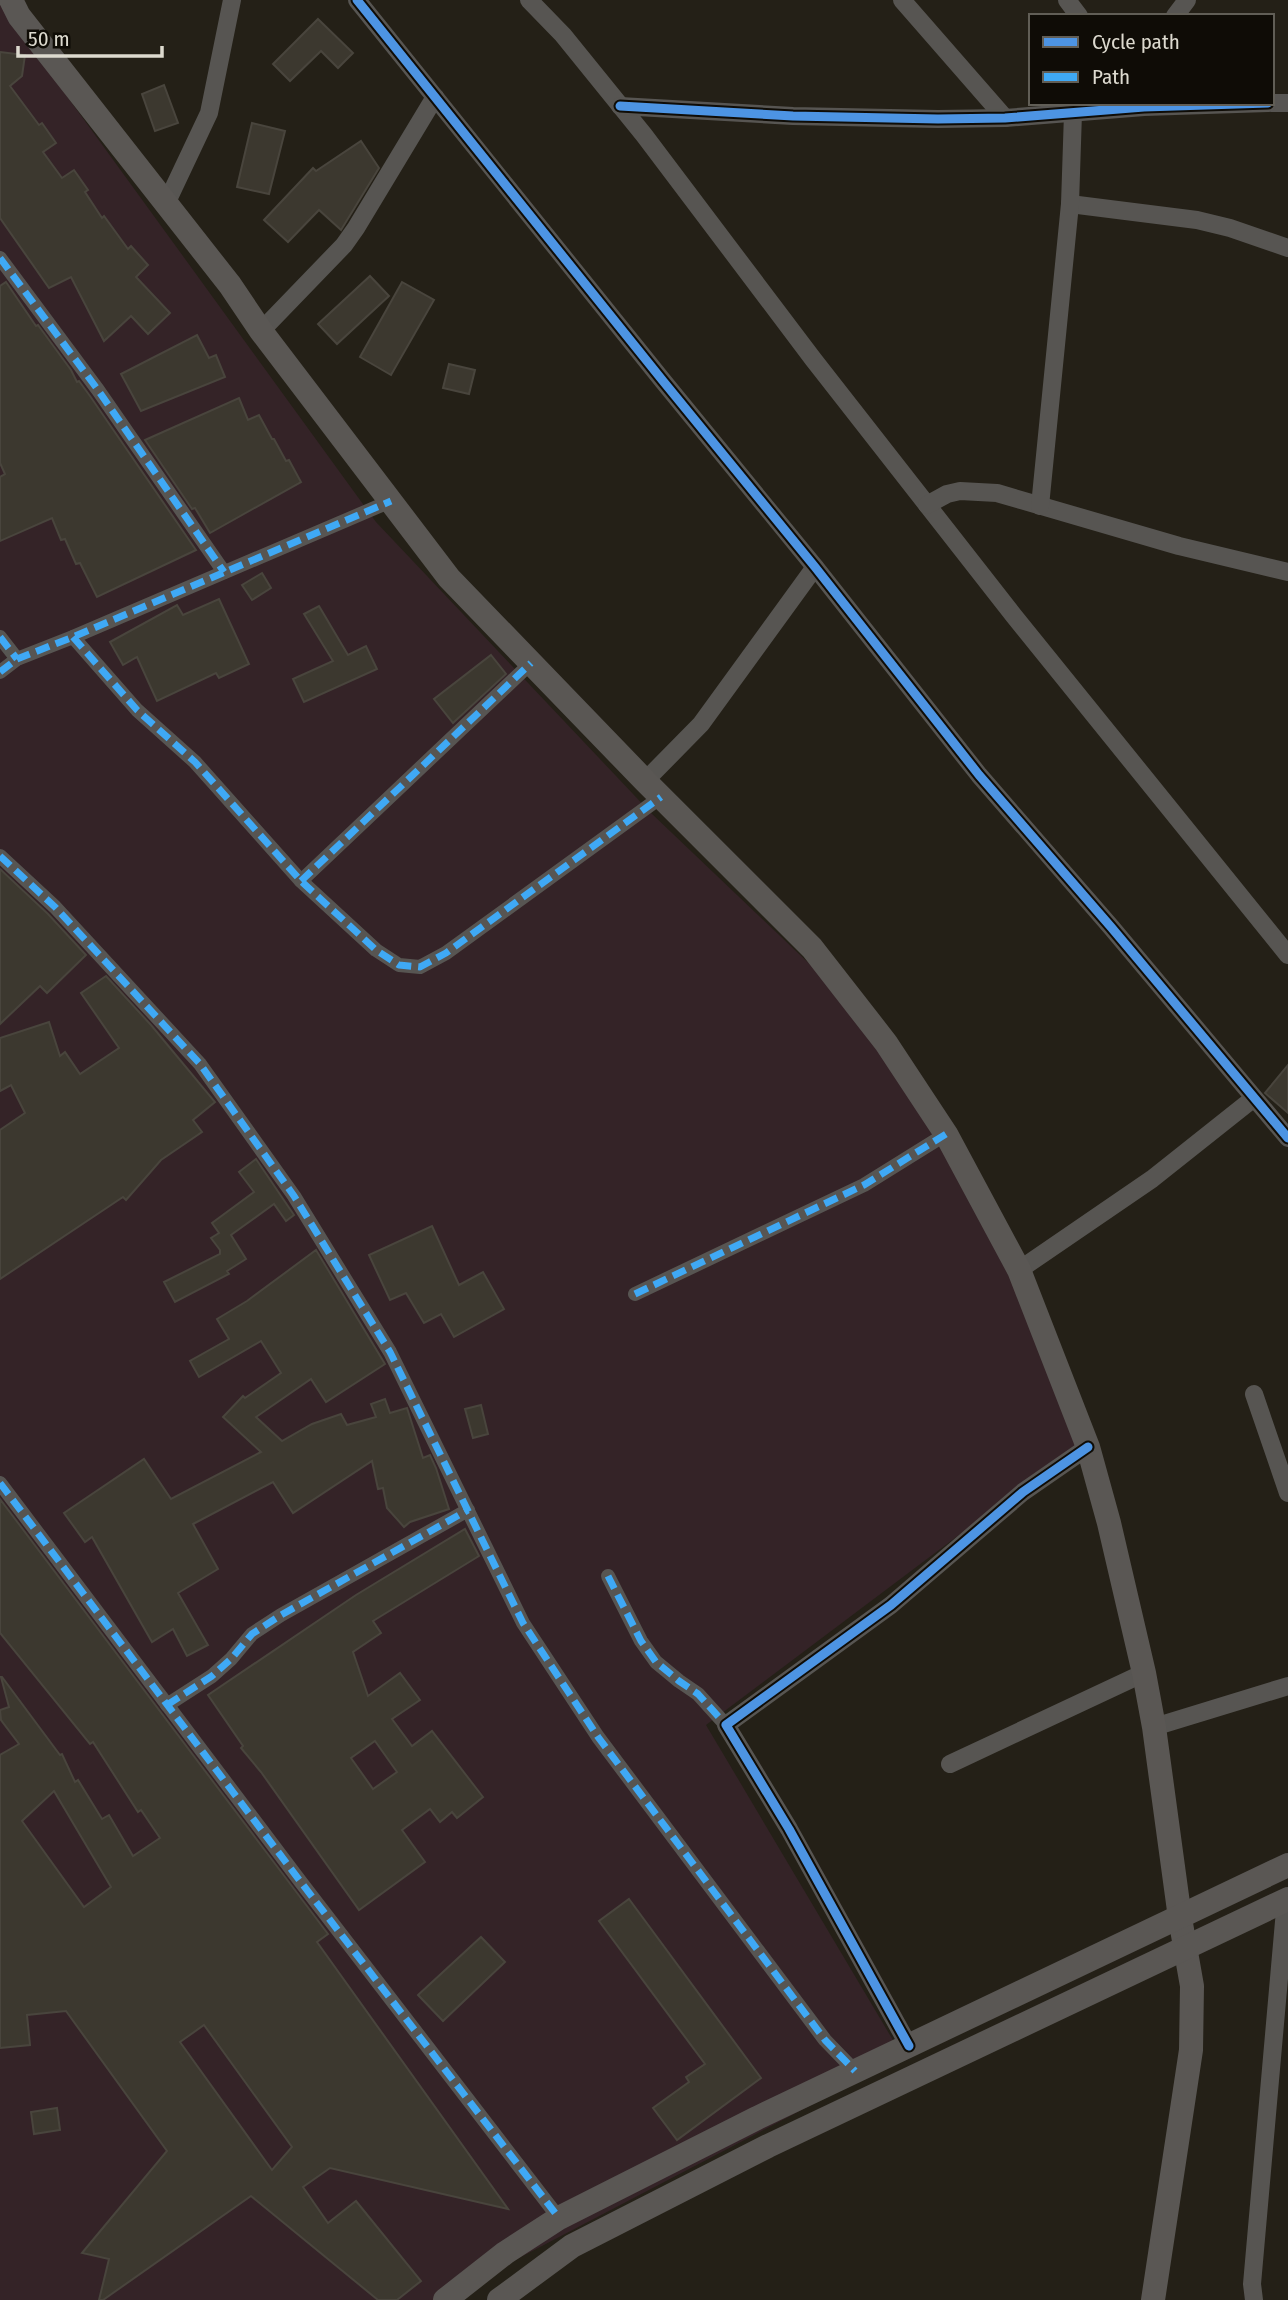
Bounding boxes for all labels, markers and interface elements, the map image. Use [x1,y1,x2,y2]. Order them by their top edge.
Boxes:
scale bar [18,14,161,58]
legend [1029,14,1274,105]
text: 50 m [28,26,70,52]
text: Cycle path [1092,29,1180,55]
text: Path [1092,64,1130,90]

